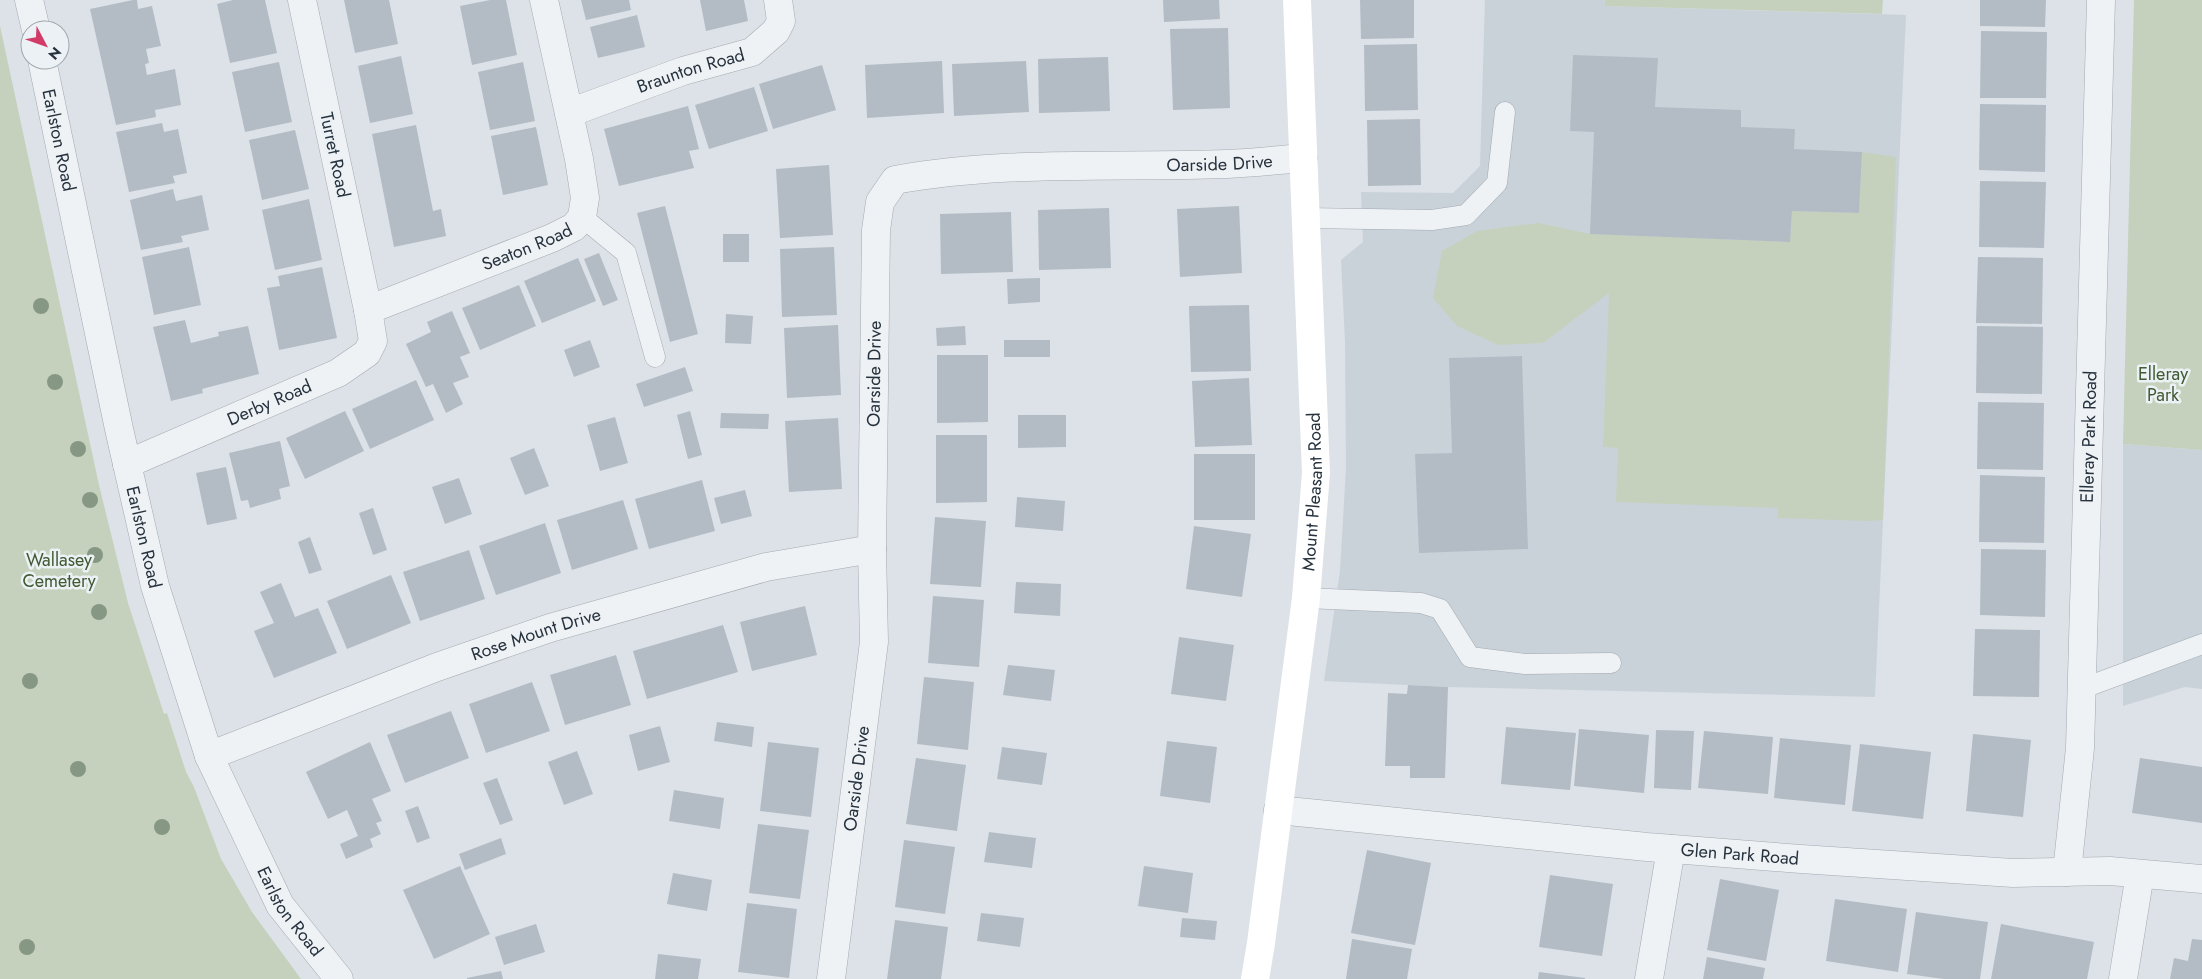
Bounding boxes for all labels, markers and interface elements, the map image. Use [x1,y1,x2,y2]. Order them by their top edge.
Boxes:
north arrow [20,20,70,70]
street label: Braunton Road [633,42,748,100]
text: N [44,43,66,64]
street label: Earlston Road [35,87,82,194]
street label: Turret Road [313,110,357,200]
street label: Oarside Drive [1166,148,1274,178]
street label: Seaton Road [478,217,577,277]
street label: Oarside Drive [861,321,888,427]
park label: Elleray Park [2138,361,2188,408]
street label: Elleray Park Road [2074,370,2104,503]
street label: Derby Road [223,373,316,432]
street label: Mount Pleasant Road [1295,412,1329,572]
street label: Earlston Road [120,484,168,591]
park label: Wallasey Cemetery [22,547,96,594]
street label: Rose Mount Drive [467,601,604,667]
street label: Oarside Drive [837,724,876,833]
street label: Glen Park Road [1680,837,1800,872]
street label: Earlston Road [250,862,329,962]

